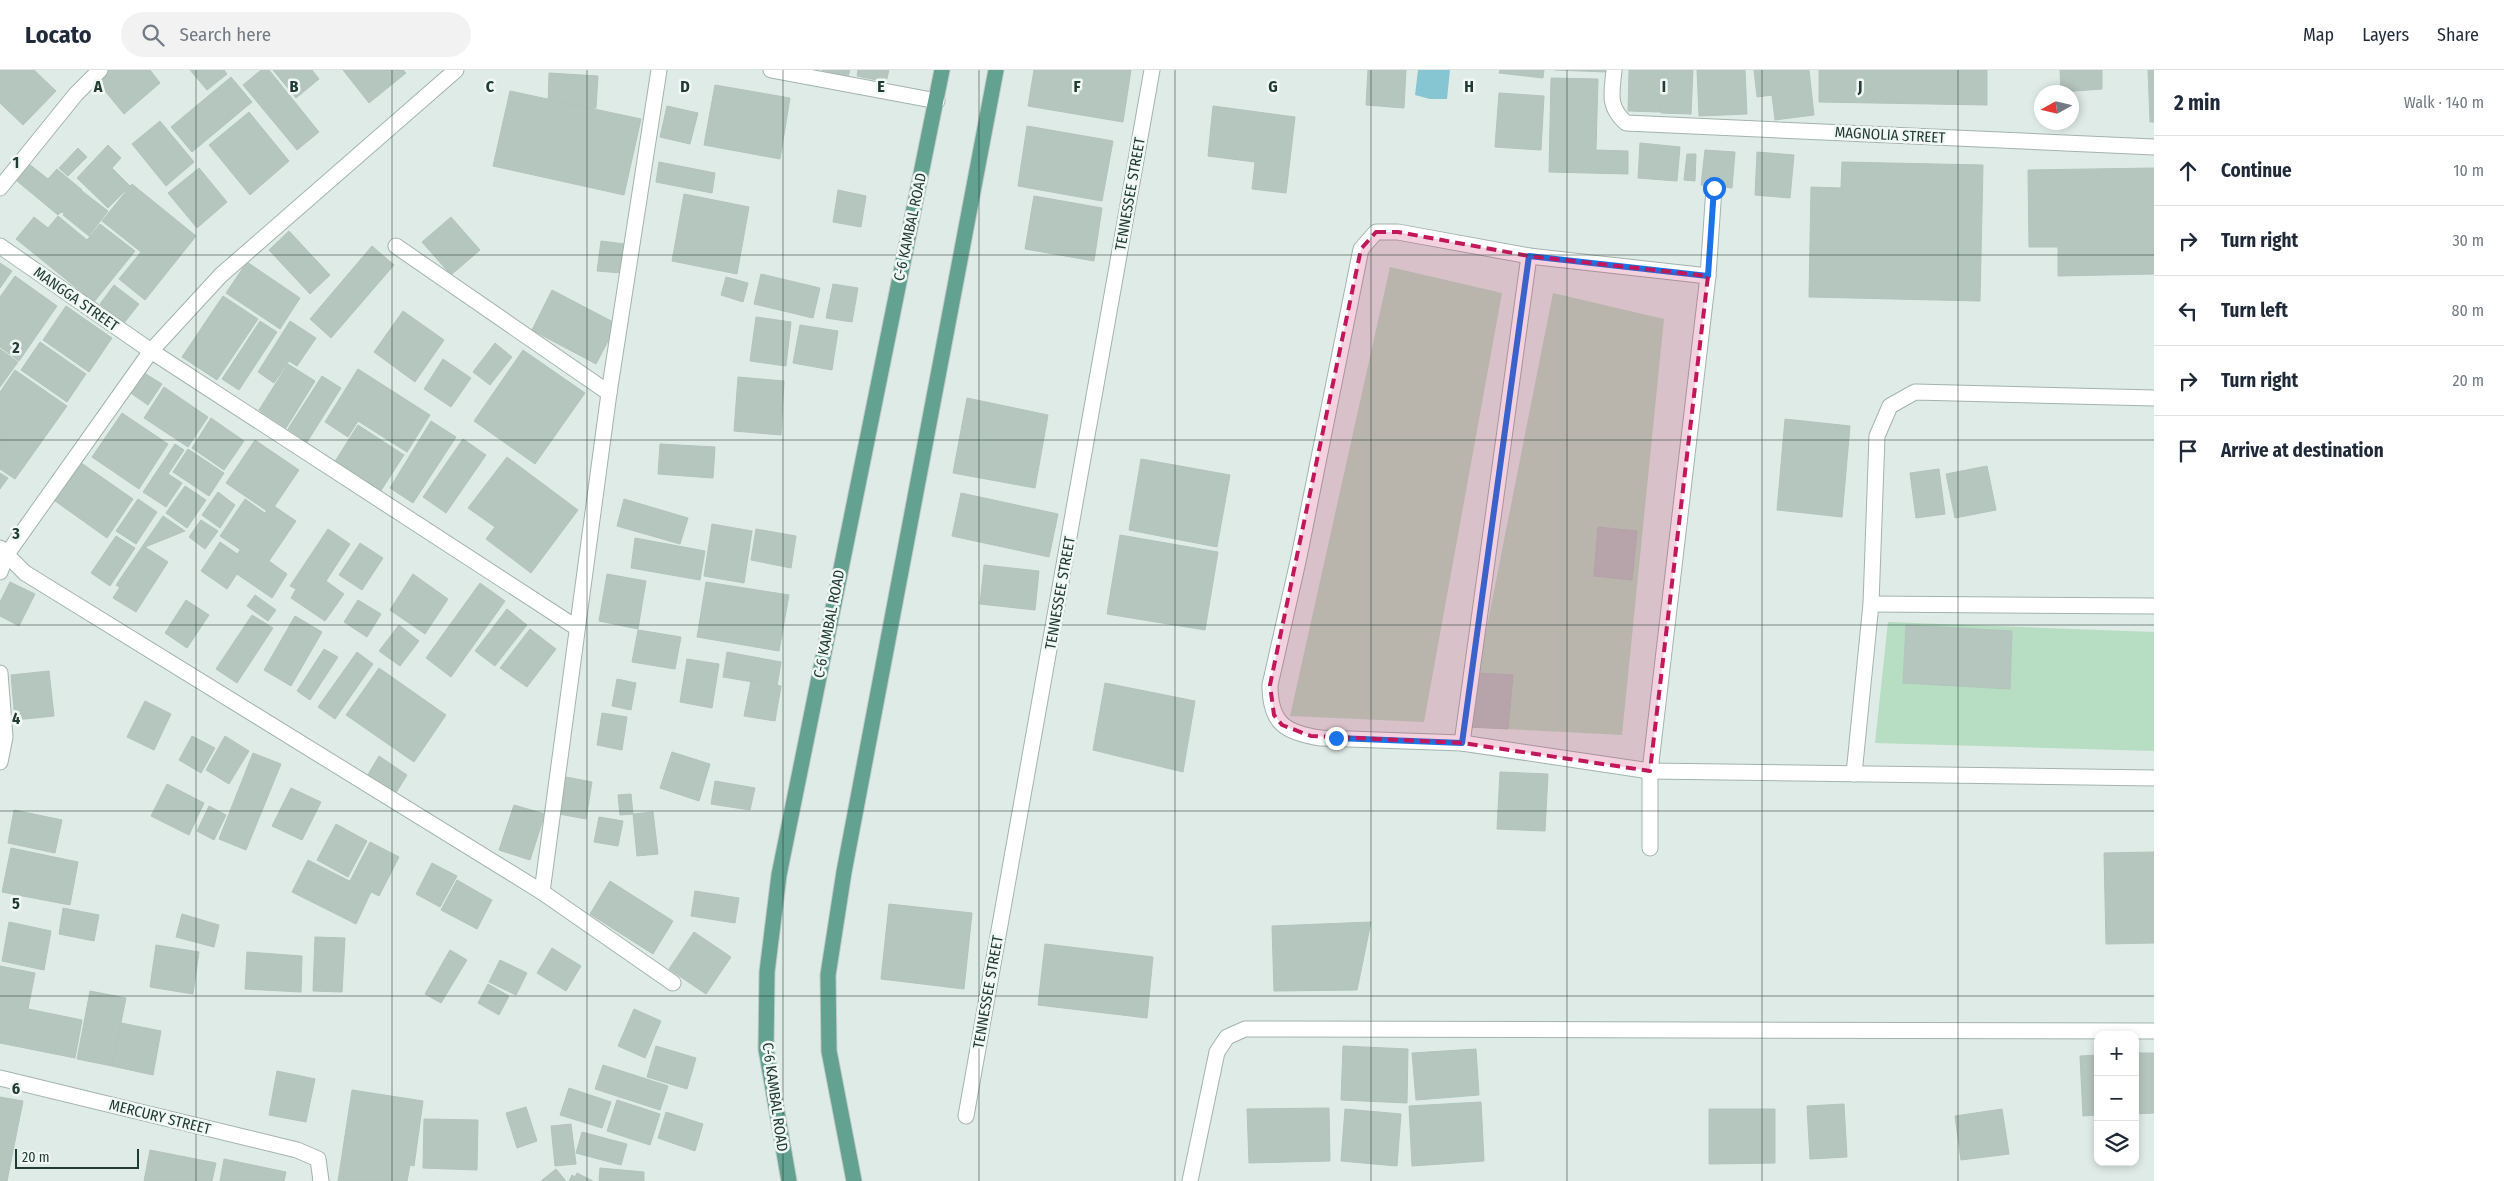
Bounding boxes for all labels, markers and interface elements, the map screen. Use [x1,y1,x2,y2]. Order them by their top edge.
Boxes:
search box [121,12,471,57]
text: Locato [25,21,91,49]
icon: search [139,21,167,49]
text: Search here [179,23,271,46]
text: Map [2303,24,2334,46]
text: Layers [2362,24,2409,46]
text: Share [2437,24,2479,46]
text: A [93,77,103,96]
text: B [290,77,299,96]
text: C [486,77,495,96]
text: D [680,77,690,96]
text: E [877,77,885,96]
text: F [1073,77,1081,96]
text: G [1268,77,1278,96]
text: H [1464,77,1474,96]
text: I [1662,77,1666,96]
text: J [1857,77,1862,96]
north arrow [2034,85,2079,130]
text: 2 min [2174,90,2221,116]
text: Walk · 140 m [2404,93,2484,112]
street label: MAGNOLIA STREET [1834,123,1946,147]
street label: TENNESSEE STREET [1111,136,1149,252]
text: 1 [13,153,19,172]
icon: ahead [2174,157,2202,185]
text: Continue [2221,159,2292,182]
text: 10 m [2453,161,2484,180]
street label: C-6 KAMBAL ROAD [890,171,930,283]
route start [1703,177,1726,200]
icon: right [2174,227,2202,255]
text: Turn right [2221,229,2298,252]
text: 30 m [2452,231,2484,250]
street label: MANGGA STREET [30,263,122,335]
icon: left [2174,297,2202,325]
text: Turn left [2221,299,2288,322]
text: 80 m [2452,301,2484,320]
text: 2 [11,338,20,357]
icon: right [2174,367,2202,395]
text: Turn right [2221,369,2298,392]
text: 20 m [2453,371,2484,390]
icon: arrive [2174,437,2202,465]
text: Arrive at destination [2221,439,2384,462]
text: 3 [11,524,20,543]
street label: TENNESSEE STREET [1041,535,1079,651]
street label: C-6 KAMBAL ROAD [810,568,848,680]
text: 4 [12,709,20,728]
route end [1325,727,1348,750]
text: 5 [12,894,20,913]
street label: TENNESSEE STREET [969,934,1007,1050]
map controls [2094,1031,2139,1166]
button: + [2094,1031,2139,1076]
street label: C-6 KAMBAL ROAD [758,1041,792,1153]
button: − [2094,1076,2139,1121]
text: 6 [12,1079,20,1098]
street label: MERCURY STREET [107,1096,213,1138]
button: layers [2094,1121,2139,1166]
scale bar [15,1146,139,1169]
text: 20 m [22,1149,50,1166]

